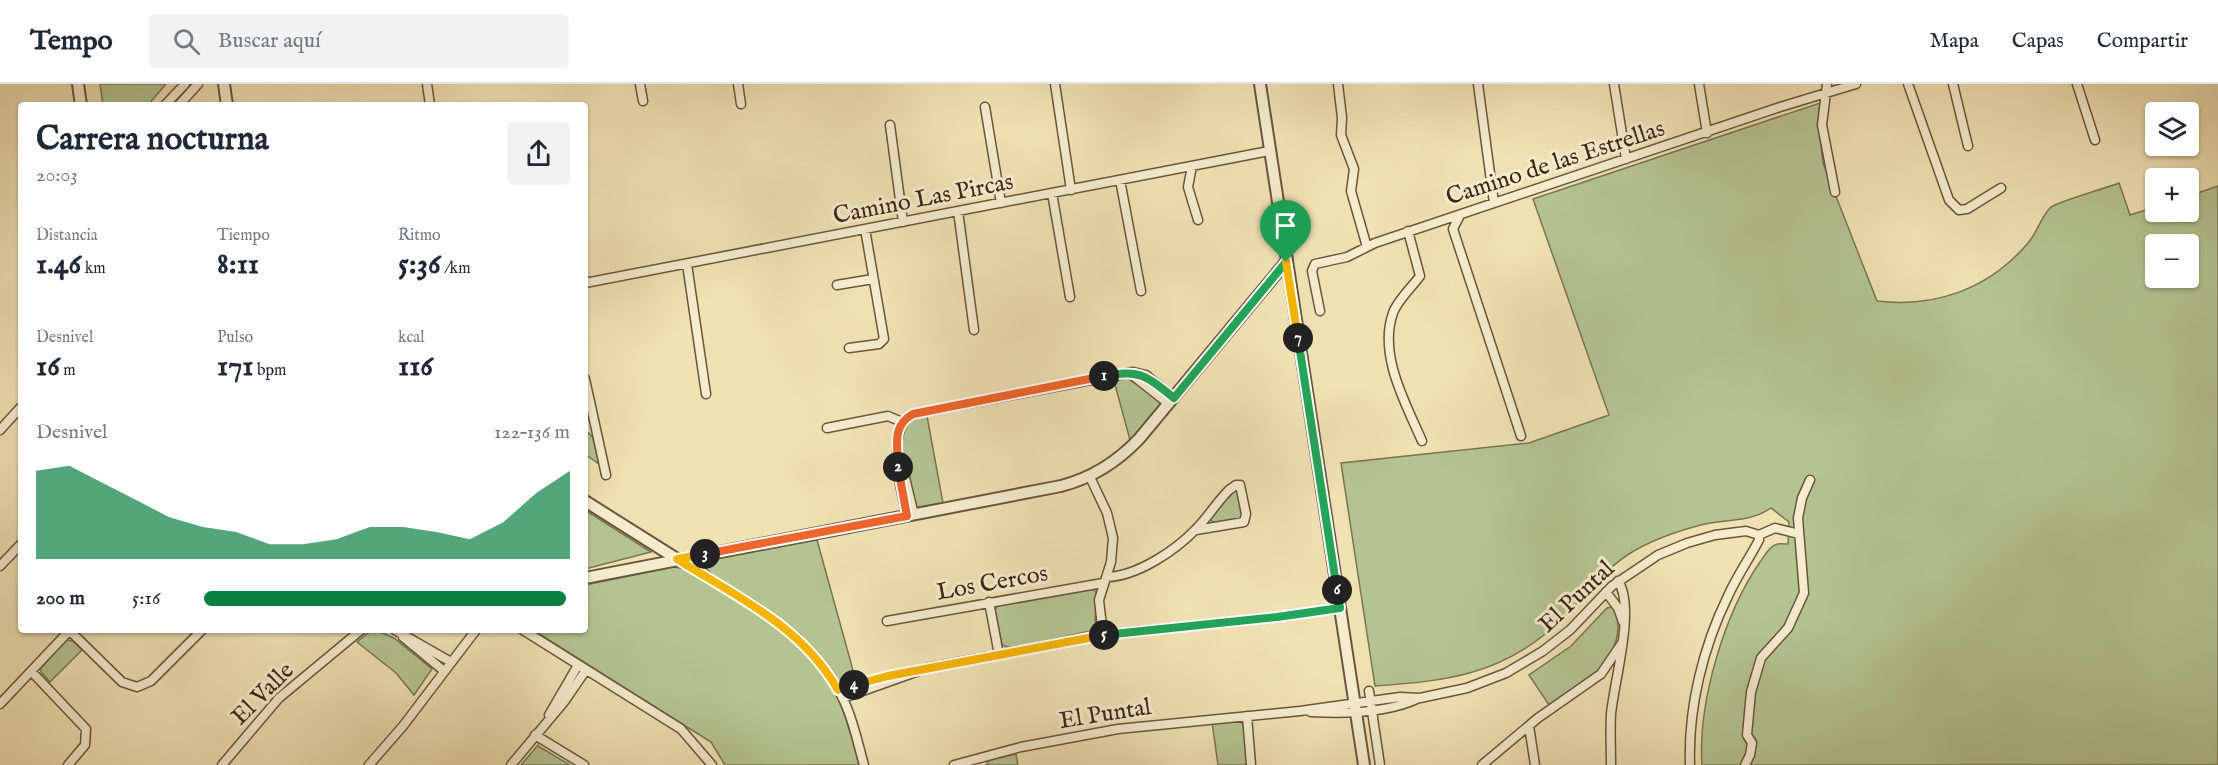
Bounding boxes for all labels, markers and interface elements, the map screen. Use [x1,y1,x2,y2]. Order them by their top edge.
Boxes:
search box [149,14,569,68]
text: Tempo [30,24,113,59]
icon: search [170,25,203,58]
text: Buscar aquí [218,27,321,55]
text: Mapa [1930,28,1979,55]
text: Capas [2012,28,2064,55]
text: Compartir [2097,28,2188,55]
map controls [2145,102,2199,288]
button: layers [2145,102,2199,156]
street label: Camino de las Estrellas [1442,113,1669,213]
text: Carrera nocturna [36,119,269,161]
button: share [507,122,570,185]
text: 20:03 [36,163,78,188]
street label: Camino Las Pircas [831,167,1016,232]
button: + [2145,168,2199,222]
pin [1260,200,1311,262]
icon: arrive [1269,209,1302,242]
text: Distancia [36,226,98,246]
text: Tiempo [217,226,270,246]
text: Ritmo [398,226,441,246]
button: − [2145,234,2199,288]
text: 1.46 [36,246,81,284]
text: 8:11 [217,246,259,284]
text: 5:36 [398,246,441,284]
text: km [81,259,106,279]
text: /km [441,259,471,279]
pin: 7 [1283,323,1313,353]
text: Desnivel [36,328,93,348]
text: Pulso [217,328,253,348]
text: kcal [398,328,425,348]
text: 7 [1294,328,1302,348]
text: 16 [36,348,60,386]
text: 171 [217,348,253,386]
text: 116 [398,348,433,386]
text: m [60,361,76,381]
text: bpm [253,361,286,381]
pin: 1 [1089,361,1119,391]
text: 1 [1101,366,1107,386]
text: Desnivel [36,420,108,445]
text: 122–136 m [494,420,570,445]
pin: 2 [883,452,913,482]
text: 2 [894,457,902,477]
pin: 3 [690,539,720,569]
text: 3 [702,544,708,564]
street label: El Puntal [1533,554,1622,640]
street label: Los Cercos [934,558,1050,609]
pin: 6 [1322,575,1352,605]
text: 6 [1334,580,1340,600]
text: 200 m [36,586,85,611]
text: 5:16 [132,586,160,611]
pin: 5 [1089,620,1119,650]
text: 5 [1101,625,1107,645]
street label: El Valle [225,656,301,732]
pin: 4 [839,670,869,700]
text: 4 [850,675,858,695]
street label: El Puntal [1057,692,1154,737]

